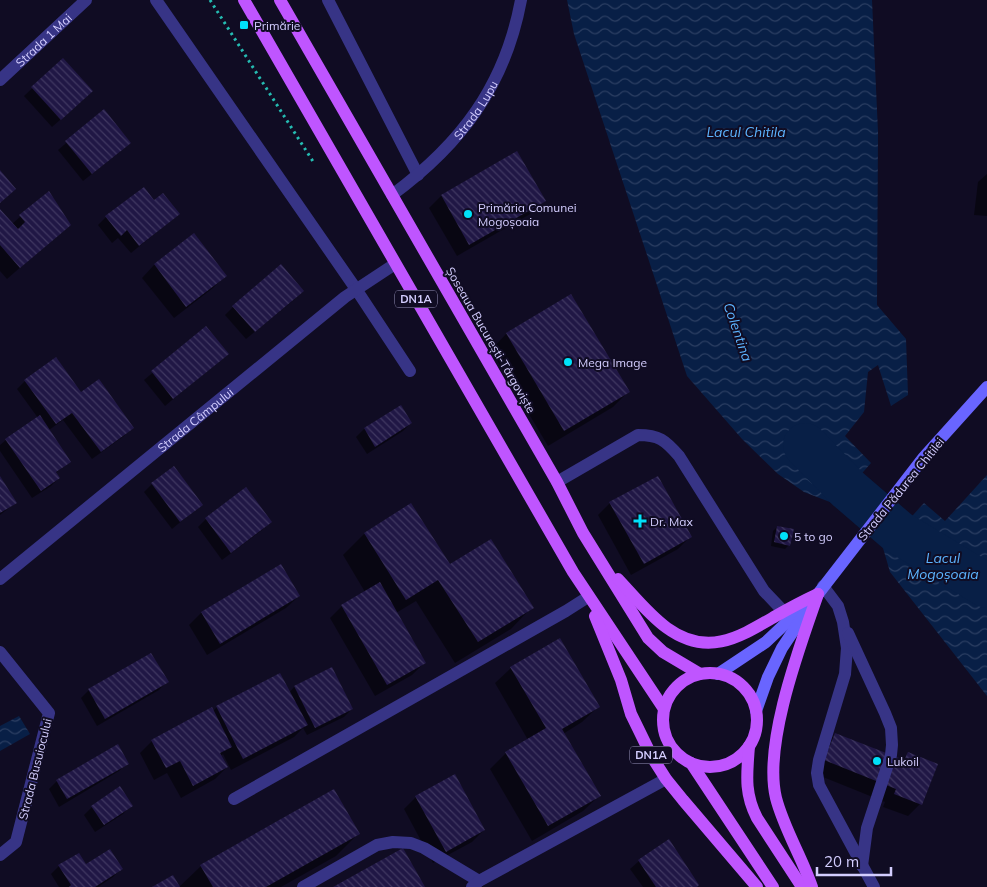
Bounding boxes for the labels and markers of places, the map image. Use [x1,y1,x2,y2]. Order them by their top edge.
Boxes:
place label: Primărie [254,18,300,33]
marker: Primărie [238,19,250,31]
place label: Primăria Comunei Mogoșoaia [478,200,577,230]
marker: Primăria Comunei Mogoșoaia [462,208,474,220]
place label: Mega Image [578,355,647,370]
marker: Mega Image [562,356,574,368]
place label: Dr. Max [650,514,693,529]
marker: Dr. Max [634,515,646,527]
place label: 5 to go [794,529,833,544]
marker: 5 to go [778,530,790,542]
place label: Lukoil [887,754,919,769]
marker: Lukoil [871,755,883,767]

